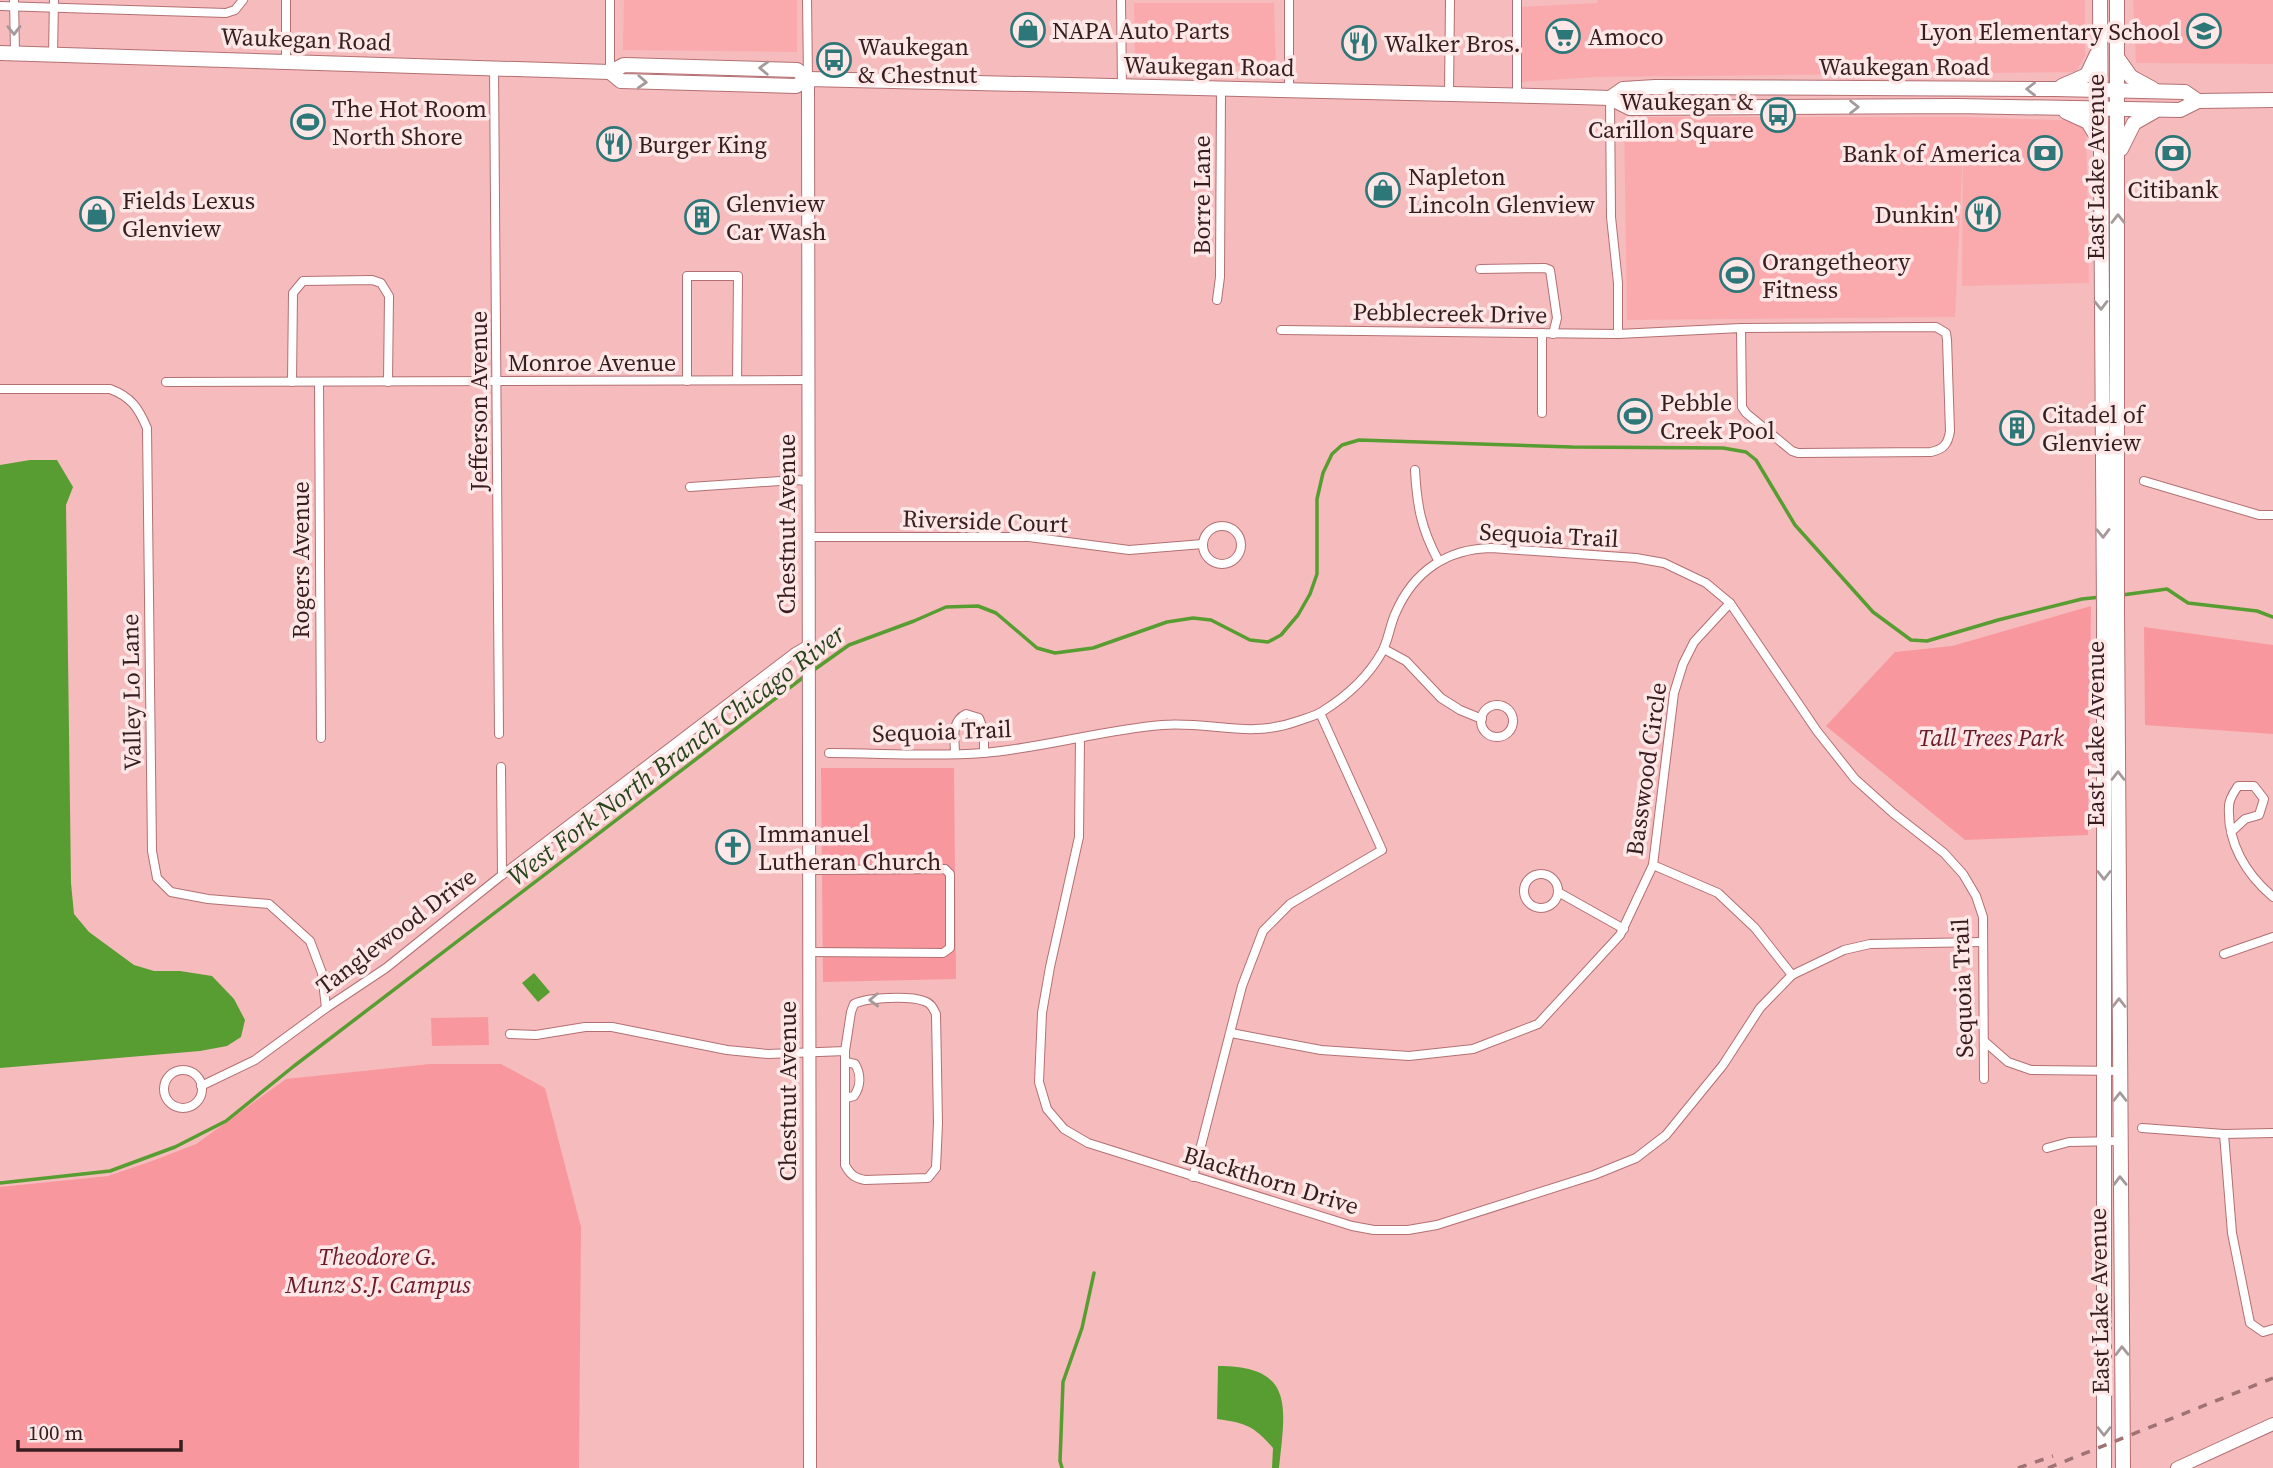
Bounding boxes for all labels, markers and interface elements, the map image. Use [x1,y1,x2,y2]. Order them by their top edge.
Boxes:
shop icon: NAPA Auto Parts [1009,11,1047,49]
school or university icon: Lyon Elementary School [2185,12,2223,50]
place label: NAPA Auto Parts [1052,14,1230,47]
place label: Lyon Elementary School [1920,15,2180,48]
supermarket icon: Amoco [1544,17,1582,55]
street label: Waukegan Road [220,20,392,58]
place label: Amoco [1588,20,1664,53]
restaurant icon: Walker Bros. [1340,24,1378,62]
one-way arrow [7,25,22,36]
place label: Walker Bros. [1384,27,1521,60]
place label: Waukegan & Chestnut [858,30,977,91]
bus stop icon: Waukegan & Chestnut [815,41,853,79]
street label: Waukegan Road [1123,48,1295,84]
street label: Waukegan Road [1818,50,1990,83]
one-way arrow [758,60,769,75]
one-way arrow [637,74,648,89]
street label: East Lake Avenue [2079,74,2112,260]
one-way arrow [2025,81,2035,97]
place label: Waukegan & Carillon Square [1588,85,1754,146]
place label: The Hot Room North Shore [332,92,487,153]
bus stop icon: Waukegan & Carillon Square [1759,96,1797,134]
one-way arrow [1850,99,1860,115]
sports icon: The Hot Room North Shore [289,103,327,141]
restaurant icon: Burger King [595,125,633,163]
place label: Burger King [638,128,767,161]
bank icon: Bank of America [2026,134,2064,172]
bank icon: Citibank [2154,134,2192,172]
street label: Borre Lane [1185,135,1218,255]
place label: Bank of America [1842,137,2022,170]
place label: Napleton Lincoln Glenview [1408,160,1596,221]
shop icon: Napleton Lincoln Glenview [1364,171,1402,209]
place label: Citibank [2128,173,2219,206]
place label: Fields Lexus Glenview [122,184,255,245]
place label: Glenview Car Wash [726,187,827,248]
shop icon: Fields Lexus Glenview [78,195,116,233]
restaurant icon: Dunkin' [1964,195,2002,233]
building icon: Glenview Car Wash [683,198,721,236]
place label: Dunkin' [1874,198,1958,231]
one-way arrow [2110,214,2126,224]
place label: Orangetheory Fitness [1762,245,1911,306]
sports icon: Orangetheory Fitness [1718,256,1756,294]
street label: Pebblecreek Drive [1352,295,1548,331]
one-way arrow [2093,300,2109,311]
street label: Jefferson Avenue [462,311,495,492]
street label: Monroe Avenue [508,346,676,379]
place label: Pebble Creek Pool [1660,386,1775,447]
sports icon: Pebble Creek Pool [1616,397,1654,435]
place label: Citadel of Glenview [2042,398,2147,459]
building icon: Citadel of Glenview [1998,409,2036,447]
street label: Chestnut Avenue [770,434,803,614]
street label: Rogers Avenue [284,481,317,639]
street label: Riverside Court [902,502,1069,540]
street label: Sequoia Trail [1478,515,1620,555]
one-way arrow [2095,528,2111,538]
street label: Valley Lo Lane [113,613,149,771]
water label: West Fork North Branch Chicago River [500,616,853,894]
street label: East Lake Avenue [2079,641,2112,827]
street label: Basswood Circle [1618,680,1674,858]
street label: Sequoia Trail [872,712,1012,750]
park label: Tall Trees Park [1918,721,2064,754]
one-way arrow [2110,770,2126,780]
place label: Immanuel Lutheran Church [758,817,942,878]
church icon: Immanuel Lutheran Church [714,828,752,866]
street label: Tanglewood Drive [309,860,483,1002]
one-way arrow [2096,870,2112,881]
street label: Sequoia Trail [1943,918,1981,1058]
one-way arrow [868,992,879,1007]
one-way arrow [2111,997,2127,1008]
street label: Chestnut Avenue [771,1001,804,1181]
one-way arrow [2112,1091,2128,1101]
street label: Blackthorn Drive [1179,1138,1363,1222]
one-way arrow [2112,1175,2128,1186]
street label: East Lake Avenue [2081,1208,2117,1394]
park label: Theodore G. Munz S.J. Campus [284,1240,471,1301]
one-way arrow [2114,1345,2130,1356]
scale bar [18,1408,180,1452]
text: 100 m [28,1418,83,1447]
one-way arrow [2096,1426,2112,1436]

